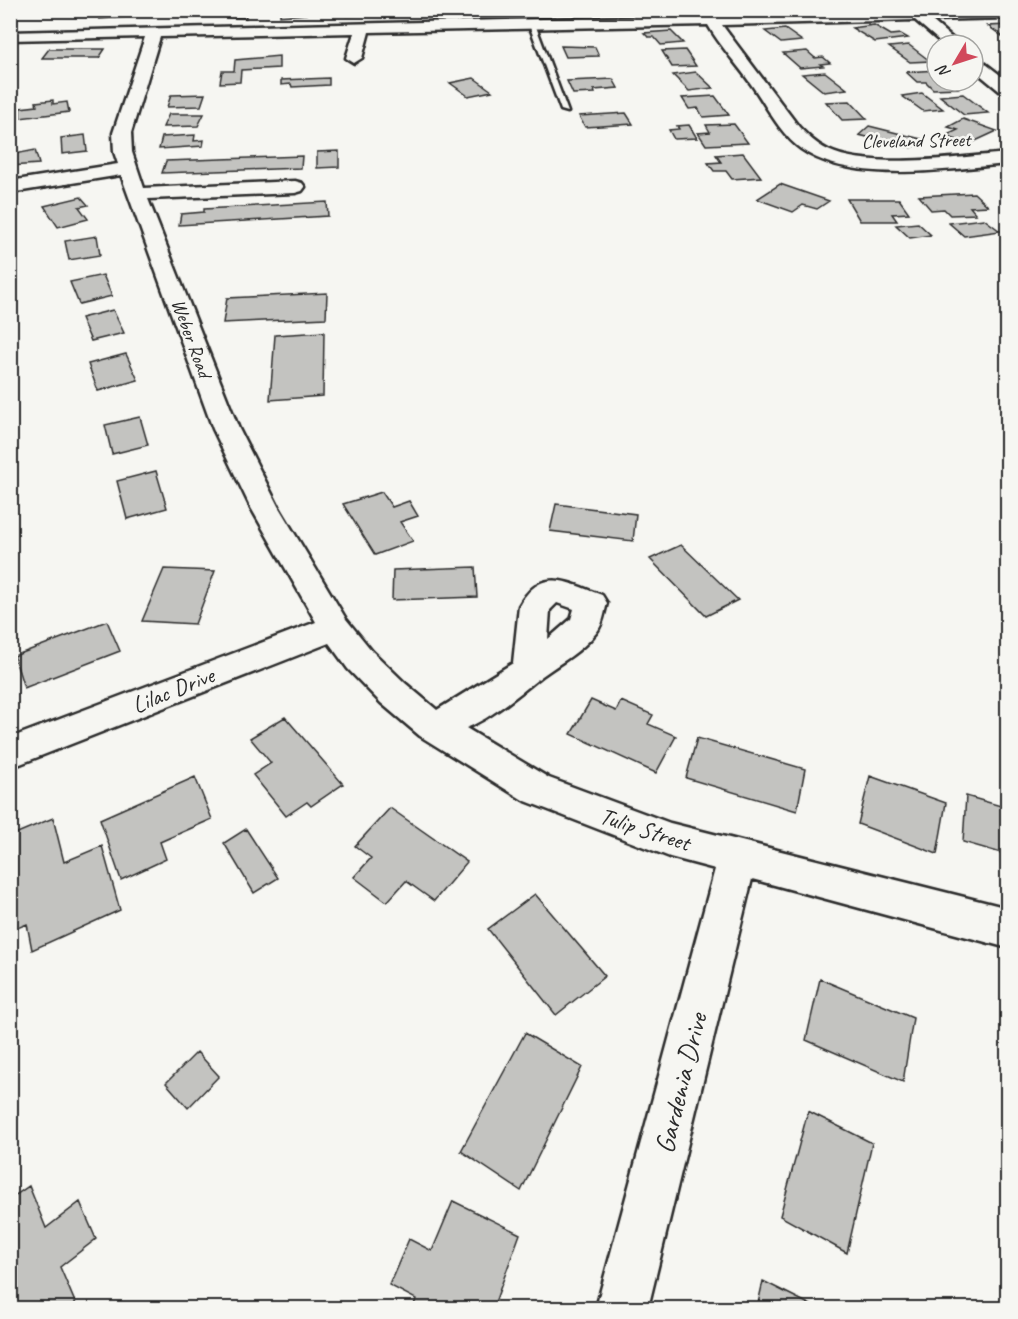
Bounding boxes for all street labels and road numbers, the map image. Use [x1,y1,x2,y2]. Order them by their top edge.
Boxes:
street label: Cleveland Street [861,127,973,154]
street label: Weber Road [166,295,218,384]
street label: Lilac Drive [128,659,220,720]
street label: Tulip Street [596,800,696,858]
street label: Gardenia Drive [646,1008,715,1157]

